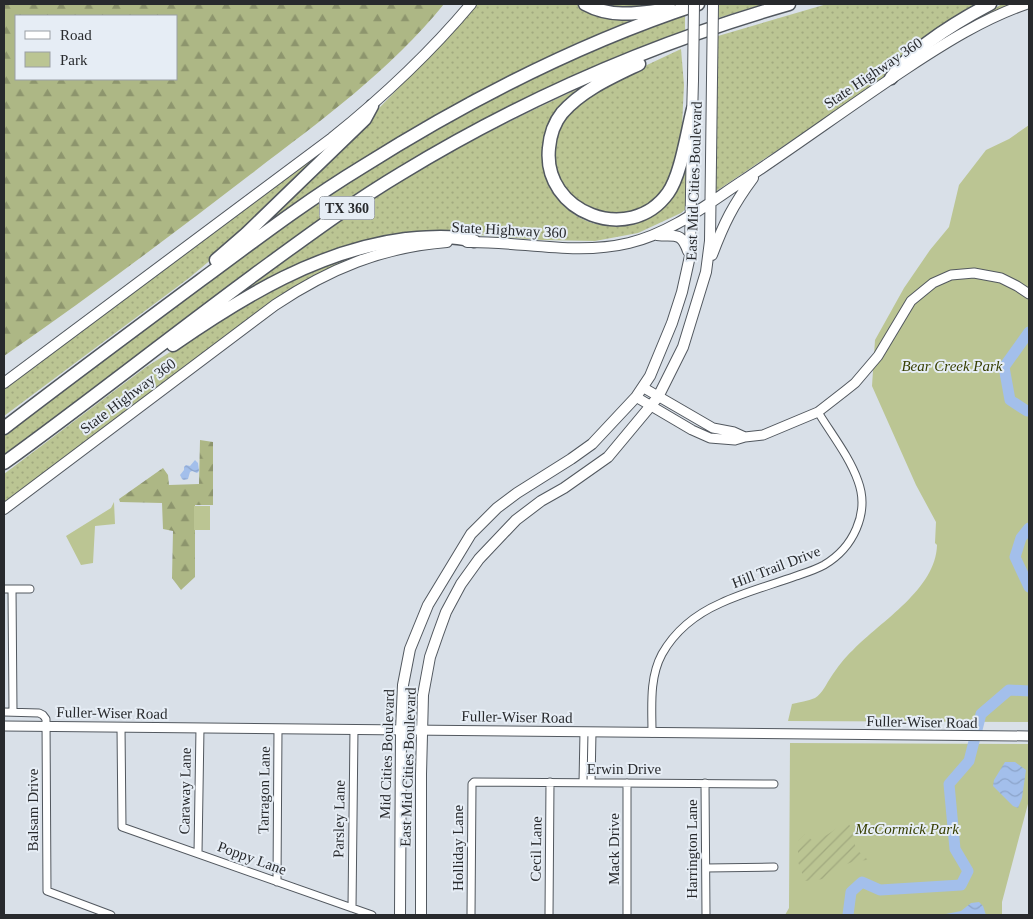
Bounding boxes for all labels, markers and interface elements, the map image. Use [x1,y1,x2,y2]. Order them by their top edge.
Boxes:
legend [15,15,178,80]
text: Road [60,27,92,43]
street label: State Highway 360 [821,34,925,112]
text: Park [60,52,88,68]
street label: East Mid Cities Boulevard [683,100,705,261]
road number: TX 360 [320,197,374,220]
street label: State Highway 360 [451,219,567,241]
street label: State Highway 360 [77,355,179,437]
park label: Bear Creek Park [901,358,1003,374]
street label: Hill Trail Drive [730,543,823,591]
street label: East Mid Cities Boulevard [397,686,419,847]
street label: Mid Cities Boulevard [377,688,397,819]
street label: Fuller-Wiser Road [56,704,168,722]
street label: Fuller-Wiser Road [461,708,573,726]
street label: Fuller-Wiser Road [866,713,978,731]
street label: Tarragon Lane [255,746,273,834]
street label: Caraway Lane [176,747,194,835]
street label: Erwin Drive [587,761,662,777]
street label: Balsam Drive [25,768,41,851]
street label: Parsley Lane [330,780,348,858]
street label: Harrington Lane [684,799,700,899]
street label: Holliday Lane [450,805,466,891]
street label: Mack Drive [606,813,622,885]
street label: Cecil Lane [527,816,545,882]
park label: McCormick Park [854,821,959,837]
street label: Poppy Lane [215,838,289,878]

